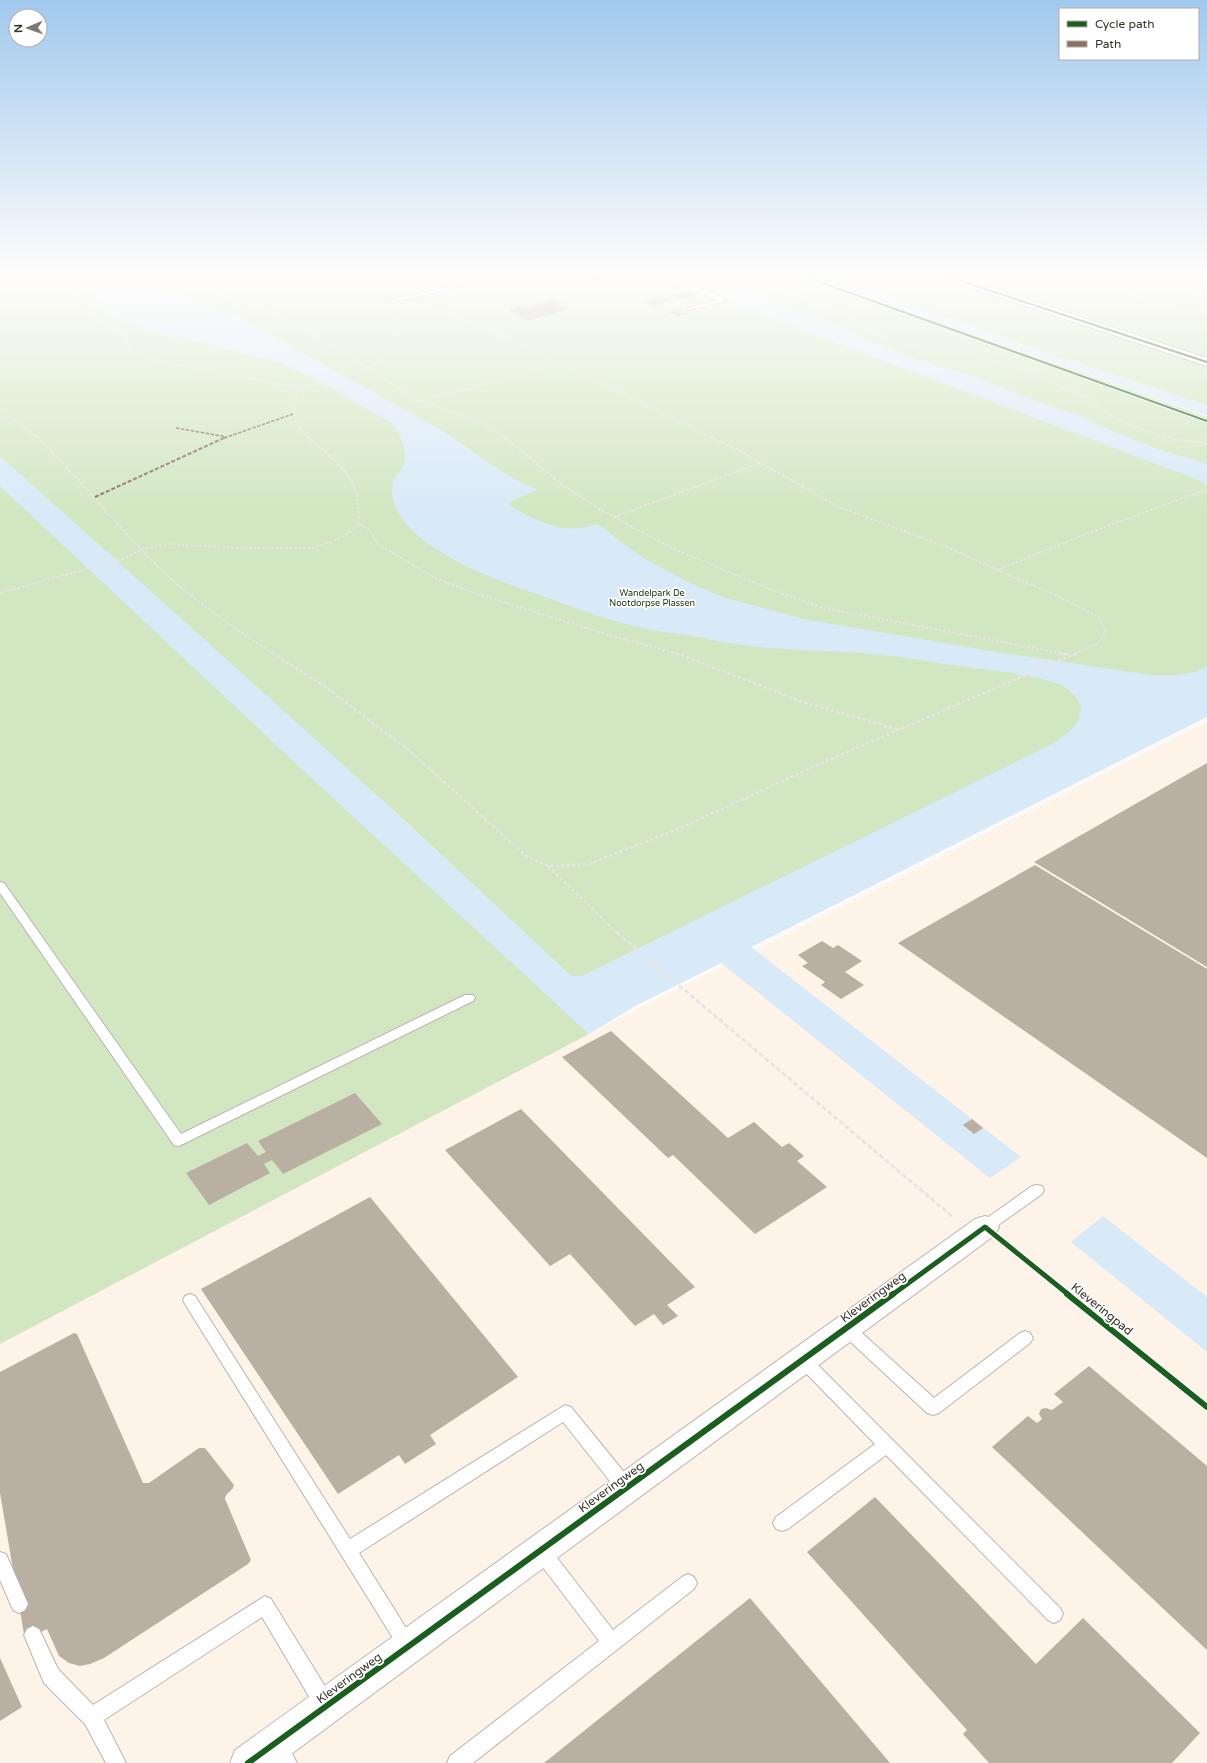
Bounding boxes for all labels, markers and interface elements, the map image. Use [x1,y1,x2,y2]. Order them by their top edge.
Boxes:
north arrow [8,8,48,48]
legend [1059,8,1199,60]
text: Cycle path [1095,17,1154,31]
text: N [12,24,25,33]
text: Path [1095,37,1121,51]
park label: Wandelpark De Nootdorpse Plassen [609,588,695,609]
street label: Kleveringweg [838,1269,908,1325]
street label: Kleveringpad [1068,1280,1136,1338]
street label: Kleveringweg [576,1459,646,1515]
street label: Kleveringweg [314,1650,384,1706]

